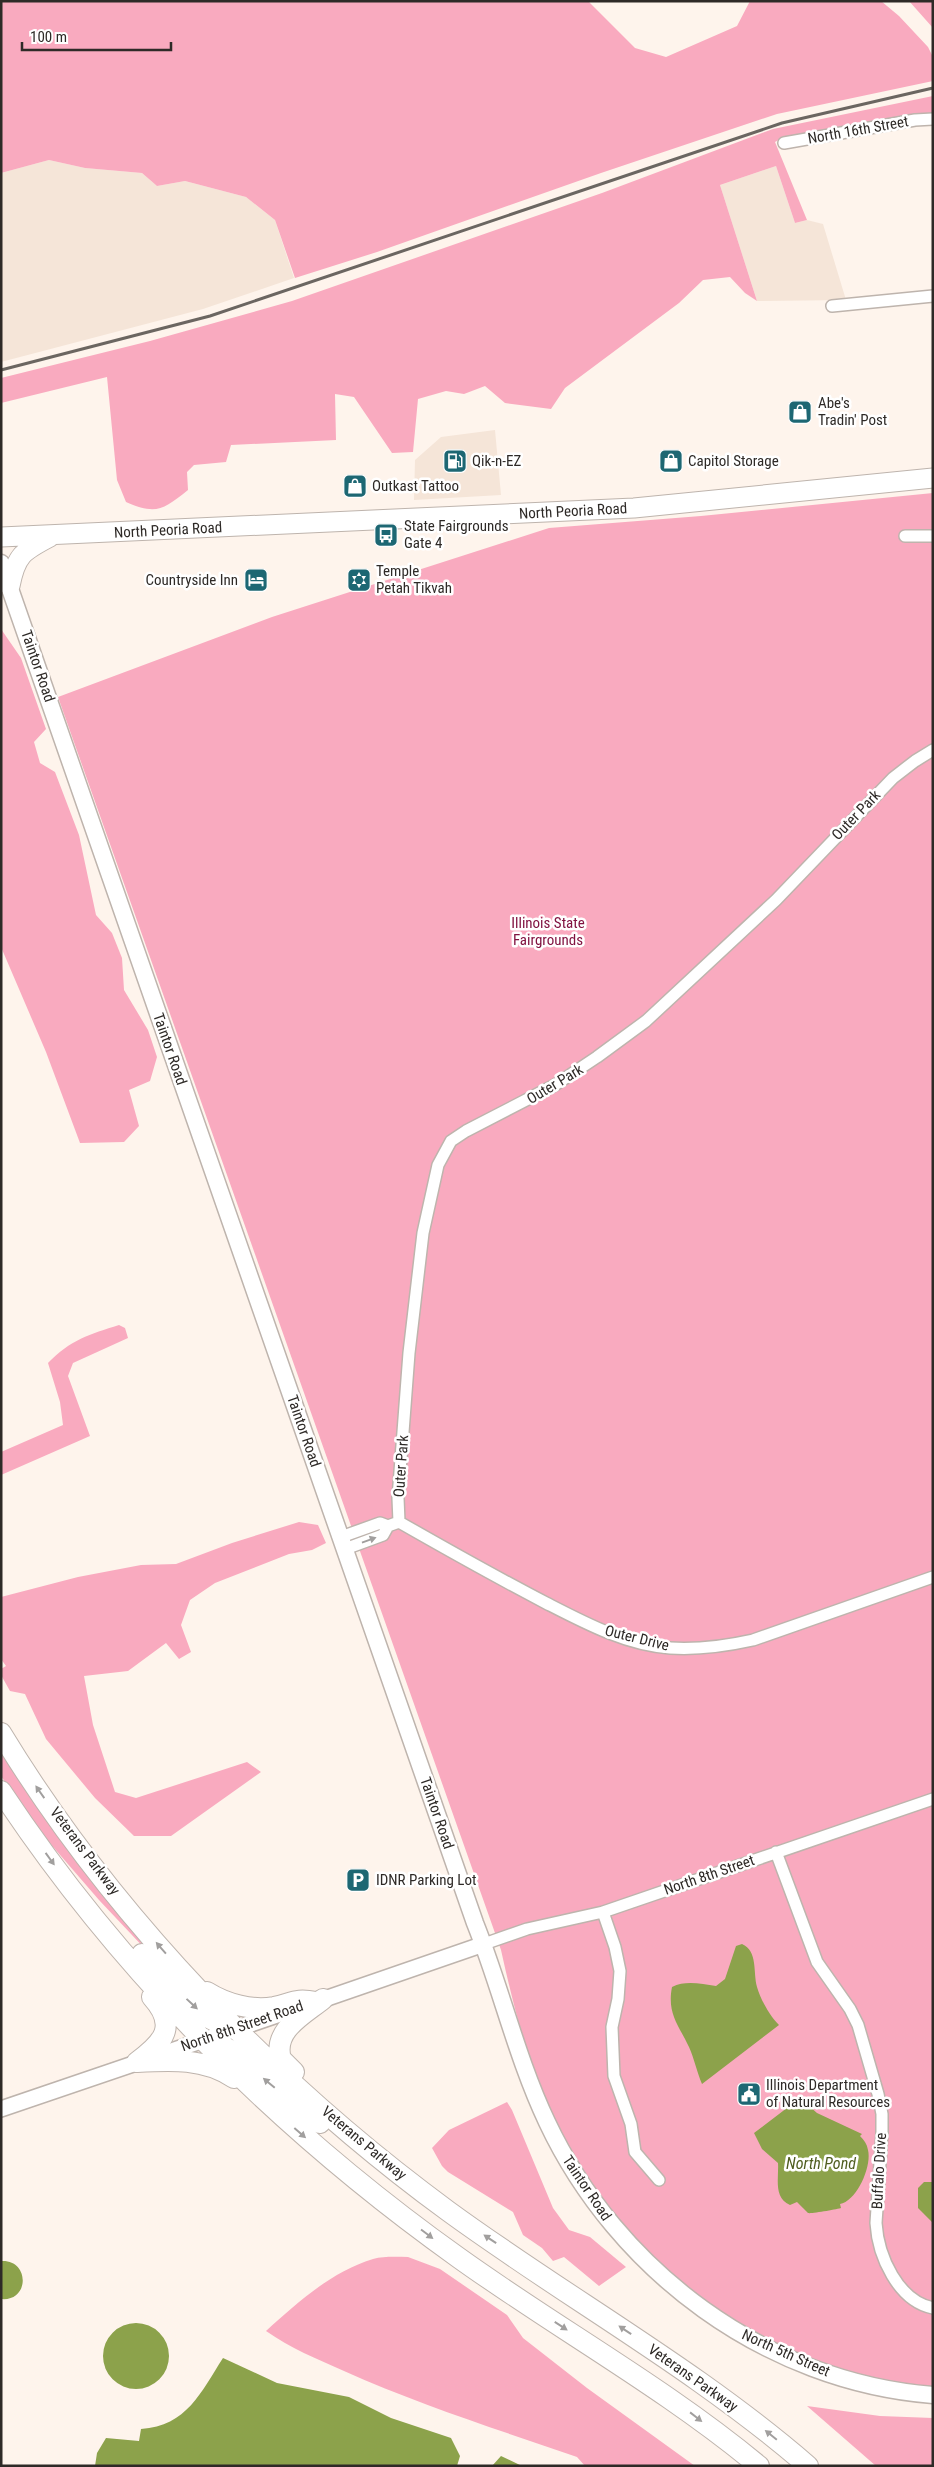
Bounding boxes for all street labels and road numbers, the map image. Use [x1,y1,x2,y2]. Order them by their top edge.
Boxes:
street label: North 16th Street [806,112,910,148]
street label: North Peoria Road [518,499,628,523]
street label: North Peoria Road [113,518,223,542]
street label: Taintor Road [17,628,59,704]
street label: Outer Park [828,786,884,844]
street label: Taintor Road [149,1011,191,1087]
street label: Outer Park [524,1060,587,1108]
street label: Taintor Road [283,1393,325,1469]
street label: Outer Park [390,1434,412,1498]
street label: Outer Drive [603,1621,671,1655]
street label: Taintor Road [416,1775,458,1851]
street label: Veterans Parkway [46,1803,124,1899]
street label: North 8th Street [661,1851,757,1899]
street label: North 8th Street Road [178,1997,306,2055]
street label: Veterans Parkway [318,2102,410,2184]
street label: Buffalo Drive [868,2132,890,2210]
street label: Taintor Road [559,2152,615,2224]
street label: North 5th Street [739,2326,833,2380]
street label: Veterans Parkway [645,2340,741,2416]

